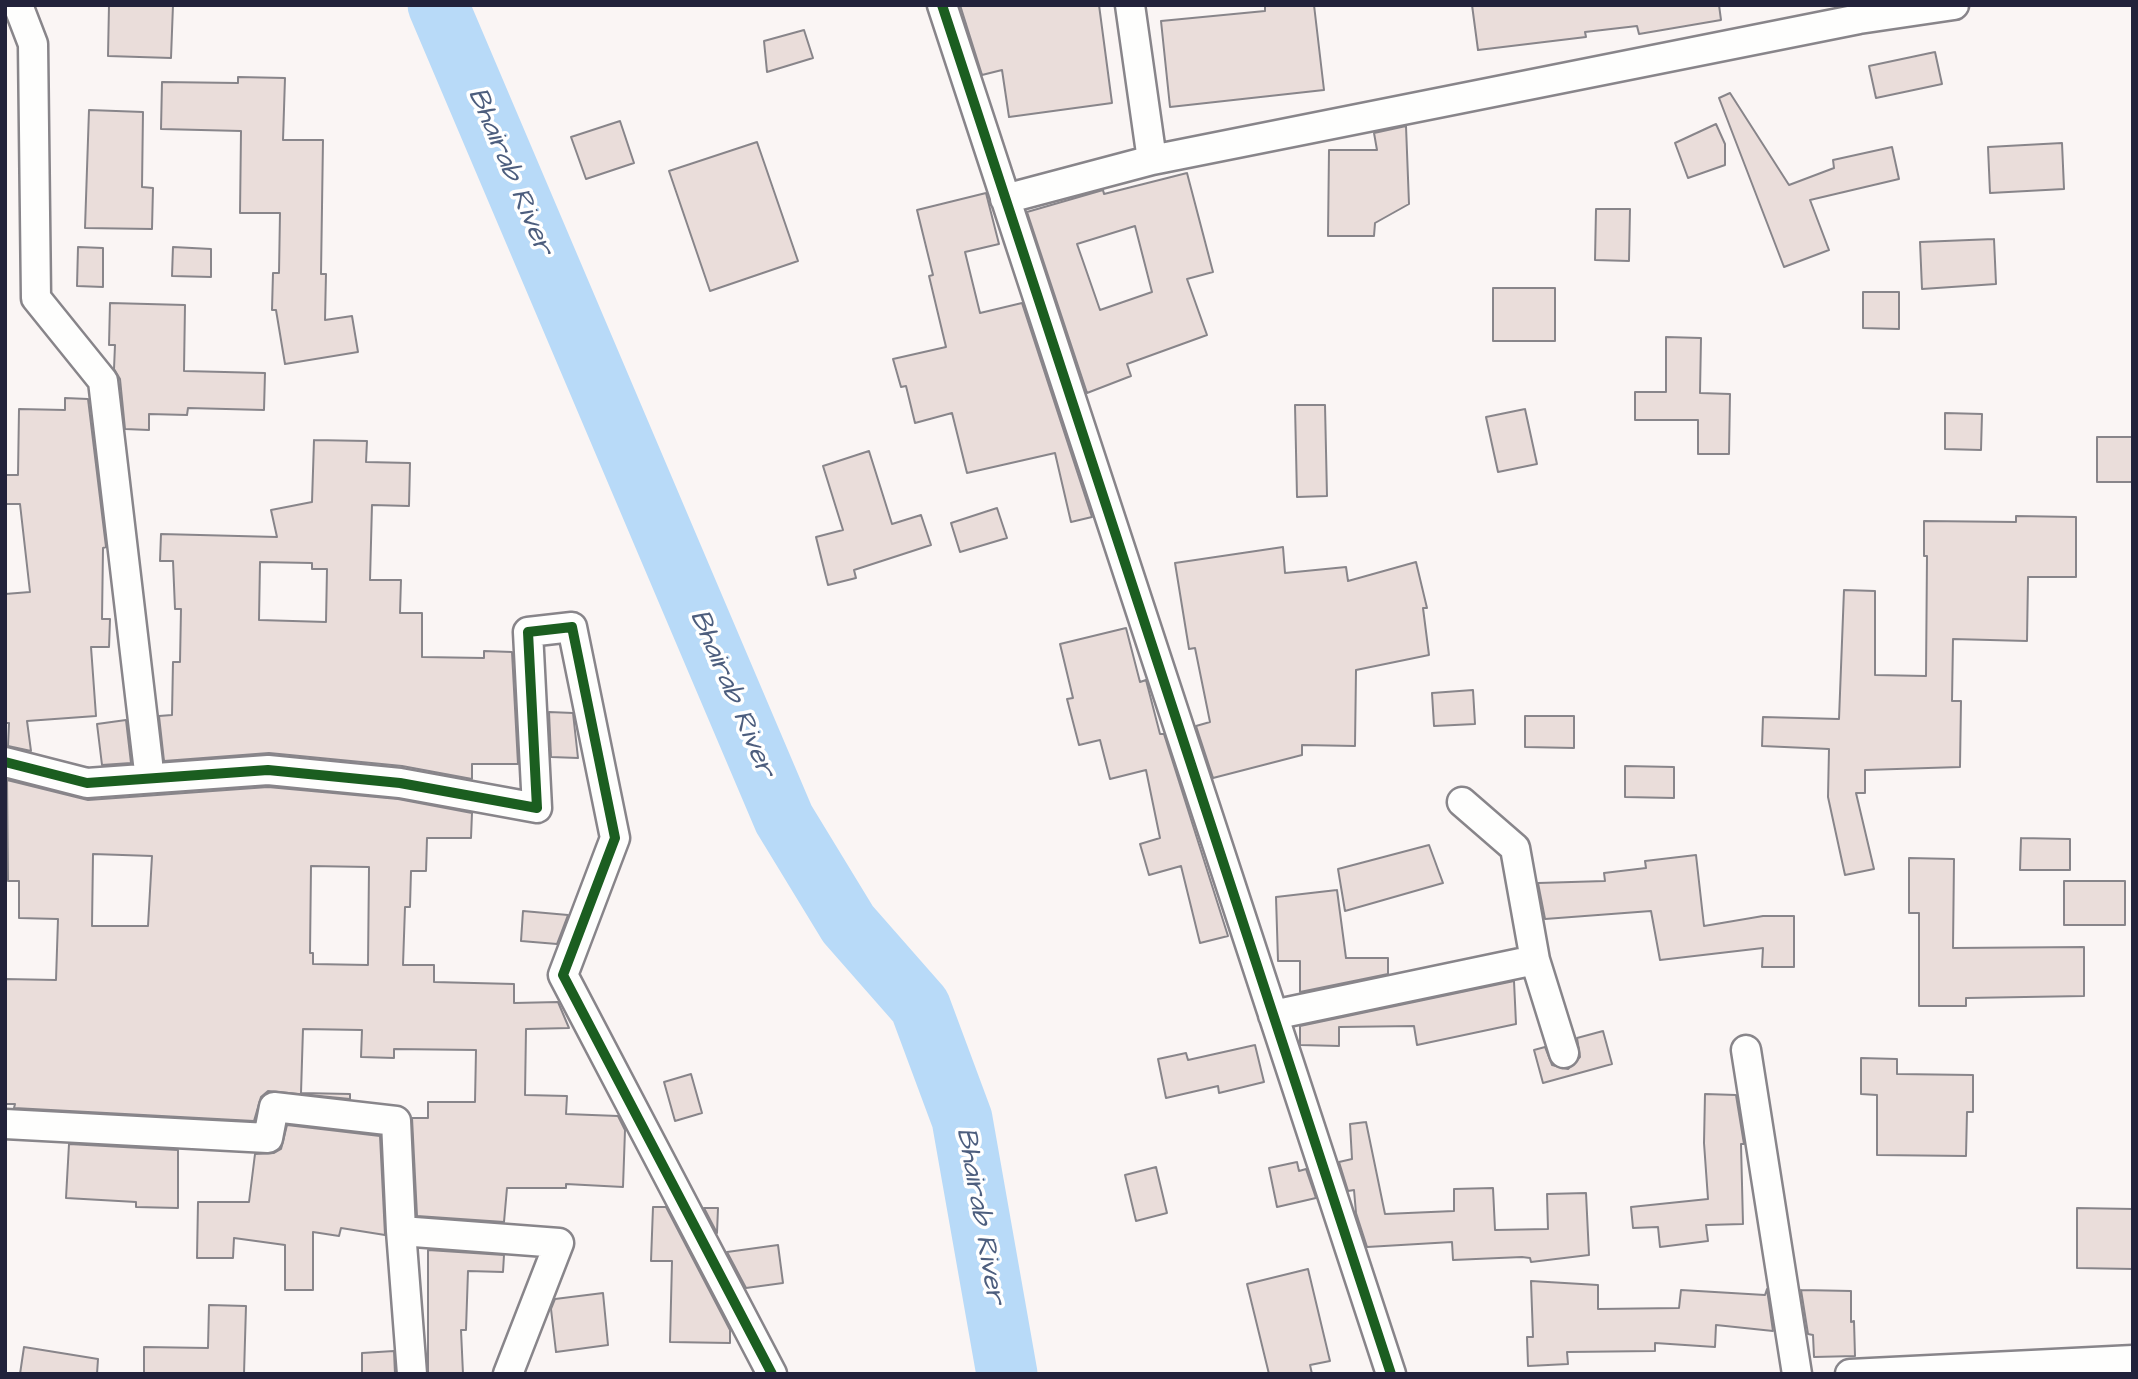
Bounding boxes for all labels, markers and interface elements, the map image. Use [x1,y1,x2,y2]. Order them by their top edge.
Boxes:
water label: Bhairab River [459,83,559,261]
water label: Bhairab River [681,605,781,783]
water label: Bhairab River [947,1125,1011,1307]

